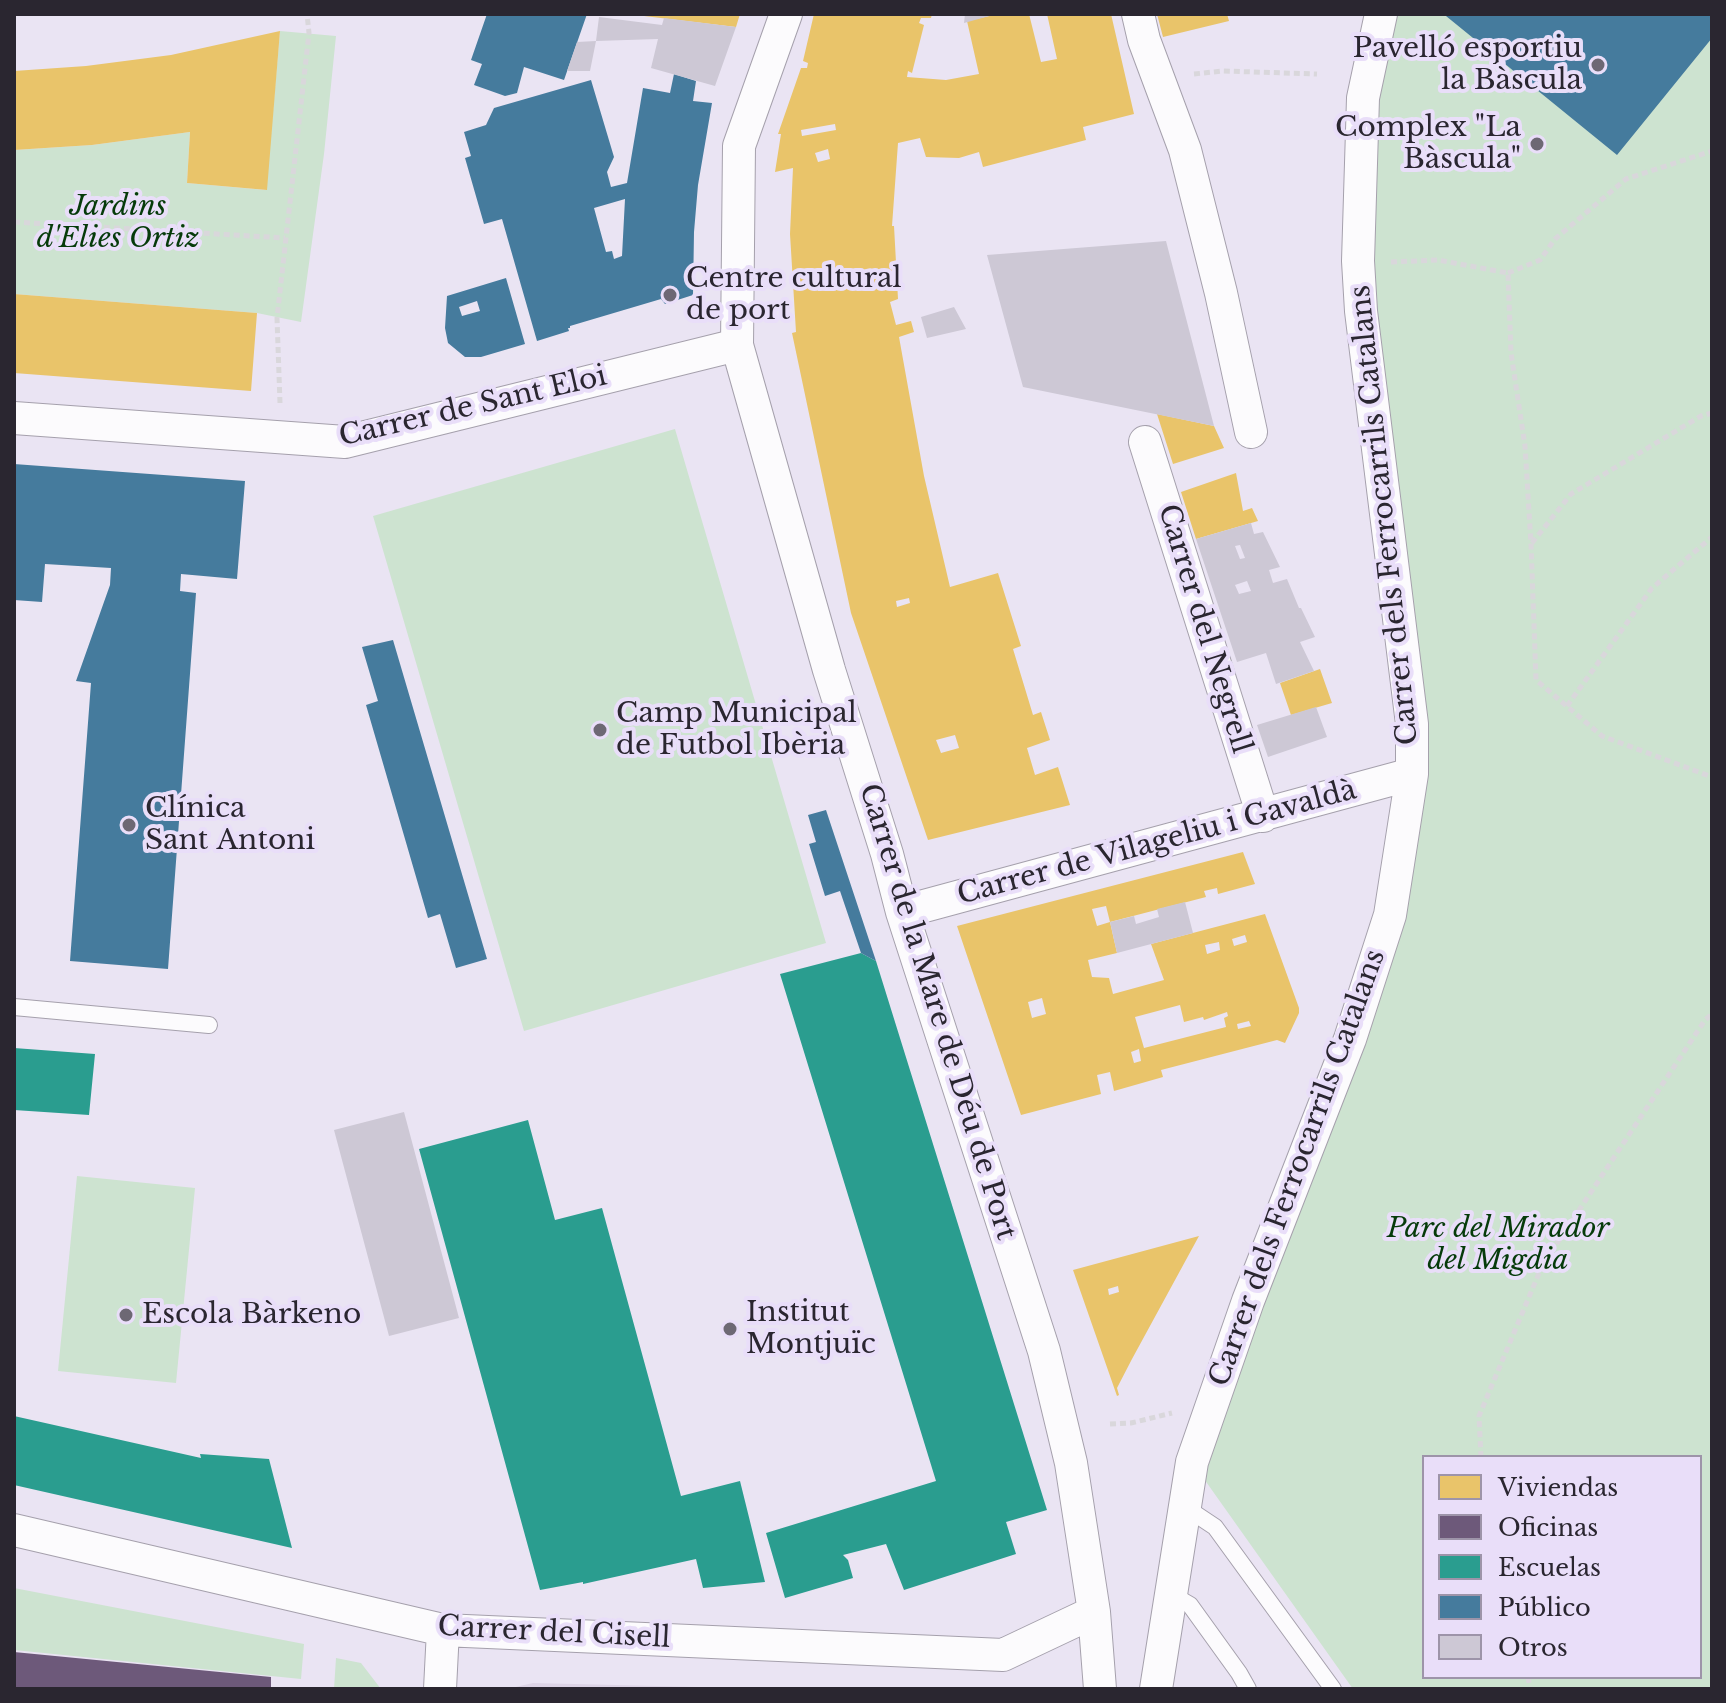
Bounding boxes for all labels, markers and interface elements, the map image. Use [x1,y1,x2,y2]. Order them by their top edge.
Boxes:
place label: Pavelló esportiu la Bàscula [1353,32,1582,98]
marker: Pavelló esportiu la Bàscula [1589,56,1607,74]
place label: Complex "La Bàscula" [1335,111,1521,177]
marker: Complex "La Bàscula" [1528,135,1546,153]
park label: Jardins d'Elies Ortiz [37,190,199,256]
place label: Centre cultural de port [686,262,902,328]
street label: Carrer dels Ferrocarrils Catalans [1344,283,1426,747]
marker: Centre cultural de port [661,286,679,304]
street label: Carrer de Sant Eloi [336,360,610,454]
street label: Carrer del Negrell [1150,501,1258,757]
place label: Camp Municipal de Futbol Ibèria [616,697,857,763]
marker: Camp Municipal de Futbol Ibèria [591,721,609,739]
street label: Carrer de Vilageliu i Gavaldà [954,774,1360,912]
street label: Carrer de la Mare de Déu de Port [852,780,1022,1244]
place label: Clínica Sant Antoni [145,792,315,858]
marker: Clínica Sant Antoni [120,816,138,834]
street label: Carrer dels Ferrocarrils Catalans [1203,945,1393,1391]
park label: Parc del Mirador del Migdia [1387,1212,1609,1278]
place label: Institut Montjuïc [746,1296,876,1362]
place label: Escola Bàrkeno [142,1298,361,1332]
marker: Escola Bàrkeno [117,1306,135,1324]
marker: Institut Montjuïc [721,1320,739,1338]
legend [1422,1455,1702,1679]
text: Viviendas [1498,1473,1618,1502]
text: Oficinas [1498,1513,1598,1542]
text: Escuelas [1498,1553,1601,1582]
text: Público [1498,1593,1591,1622]
street label: Carrer del Cisell [437,1610,671,1656]
text: Otros [1498,1633,1568,1662]

